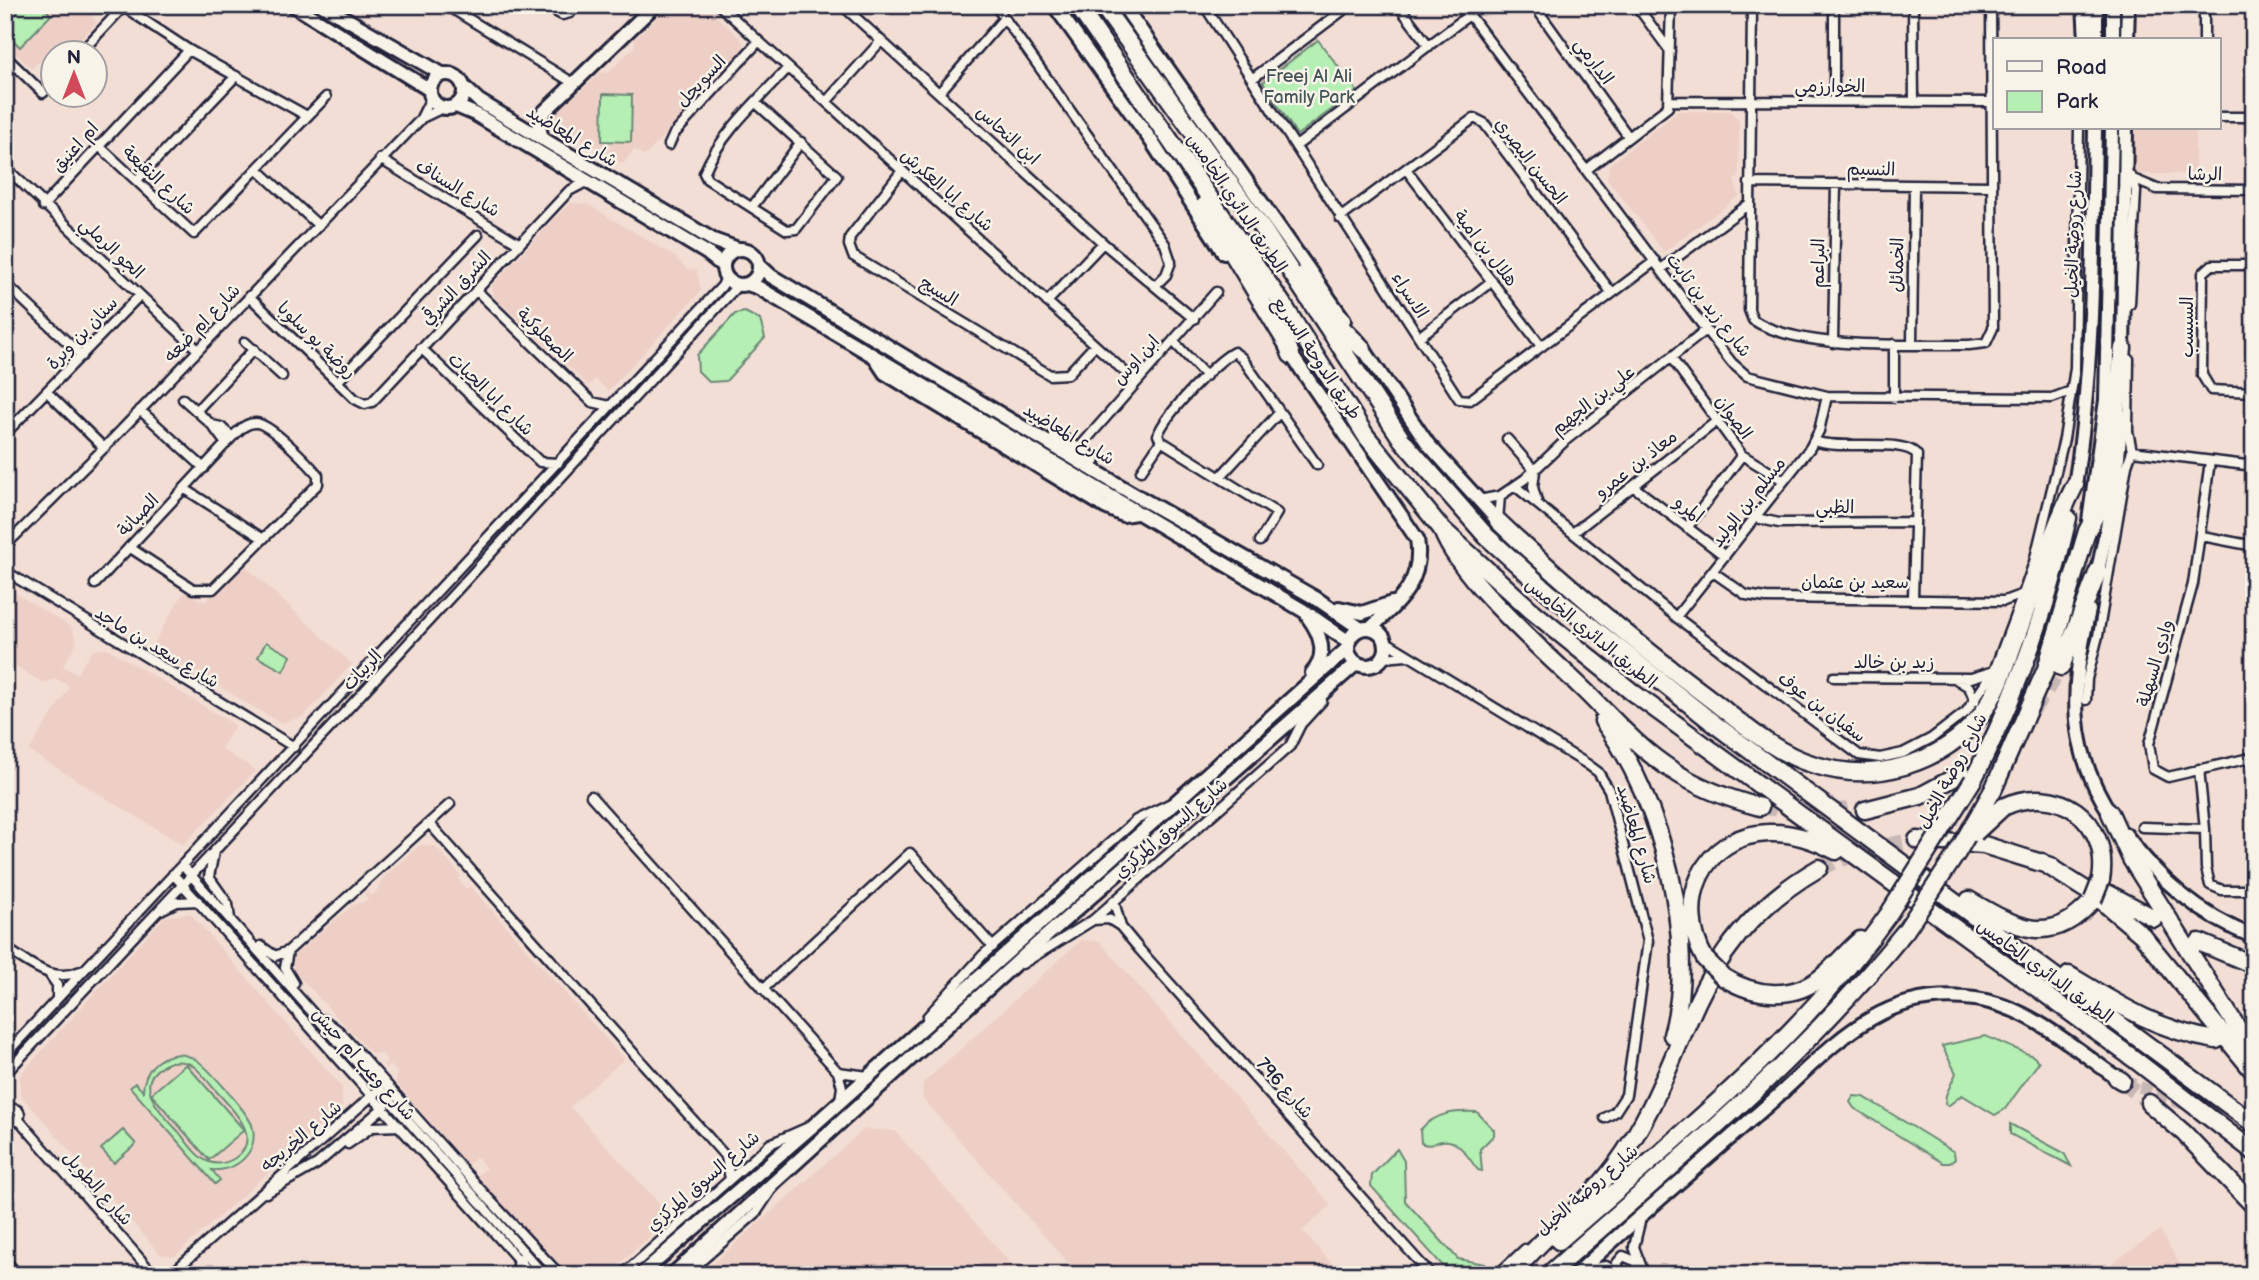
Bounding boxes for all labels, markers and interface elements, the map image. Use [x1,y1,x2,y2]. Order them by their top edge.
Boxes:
street label: الدارمي [1566,34,1618,92]
north arrow [38,38,108,108]
legend [1993,38,2220,130]
text: N [67,47,81,70]
street label: السويحل [672,51,731,112]
text: Road [2056,55,2107,80]
park label: Freej Al Ali Family Park [1263,66,1355,108]
street label: الخوارزمي [1795,76,1865,102]
text: Park [2056,89,2099,114]
street label: شارع المعاضيد [522,101,621,173]
street label: ابن النحاس [972,101,1044,169]
street label: الحسن البصري [1489,114,1571,210]
street label: ام اعنيق [48,118,105,179]
street label: الطريق الدائري الخامس [1181,130,1291,278]
street label: شارع النقيعة [118,142,199,220]
street label: شارع ابا العكرش [895,145,997,237]
street label: شارع السناف [411,155,504,223]
street label: النسيم [1846,159,1896,183]
street label: الرشا [2187,164,2223,185]
street label: شارع روضة الخيل [2061,170,2087,298]
street label: هلال بن امية [1449,206,1522,291]
street label: الجو الرملي [72,213,148,287]
street label: الخمائل [1887,237,1908,293]
street label: البراعم [1808,238,1832,288]
street label: الشرق الشرقي [415,246,497,331]
street label: شارع زيد بن ثابت [1661,249,1756,362]
street label: الاسراء [1387,268,1432,322]
street label: السيج [915,272,962,312]
street label: شارع ام ضعه [160,280,247,369]
street label: سنان بن وبرة [42,293,122,374]
street label: طريق الدوحة السريع [1266,293,1365,425]
street label: السبسب [2177,296,2198,358]
street label: روضة بو سلوبا [272,298,360,384]
street label: الصعلوكية [512,304,577,368]
street label: ابن اوس [1109,331,1164,389]
street label: شارع ابا الحيات [443,348,538,441]
street label: علي بن الجهم [1547,361,1642,443]
street label: الصوان [1711,391,1757,443]
street label: شارع المعاضيد [1019,399,1118,471]
street label: معاذ بن عمرو [1590,426,1682,504]
street label: مسلم بن الوليد [1707,453,1793,554]
street label: الصبانة [113,490,163,541]
street label: المرو [1669,491,1708,527]
street label: الظبي [1815,497,1855,523]
street label: سعيد بن عثمان [1801,572,1909,593]
street label: الطريق الدائري الخامس [1519,574,1661,694]
street label: شارع سعد بن ماجد [90,602,223,694]
street label: وادي السهلة [2133,617,2180,710]
street label: الربيات [338,646,386,695]
street label: زيد بن خالد [1854,652,1934,673]
street label: سفيان بن عوف [1774,668,1870,747]
street label: شارع روضة الخيل [1913,710,1993,833]
street label: شارع السوق المركزي [1111,774,1233,885]
street label: شارع المعاضيد [1611,782,1661,887]
street label: الطريق الدائري الخامس [1971,915,2117,1030]
street label: شارع وعب ام حيش [305,1004,420,1127]
street label: شارع 796 [1251,1054,1317,1124]
street label: شارع الخريجه [256,1096,347,1177]
street label: شارع السوق المركزي [643,1127,765,1238]
street label: شارع روضة الخيل [1532,1140,1643,1241]
street label: شارع الطويل [58,1147,137,1231]

